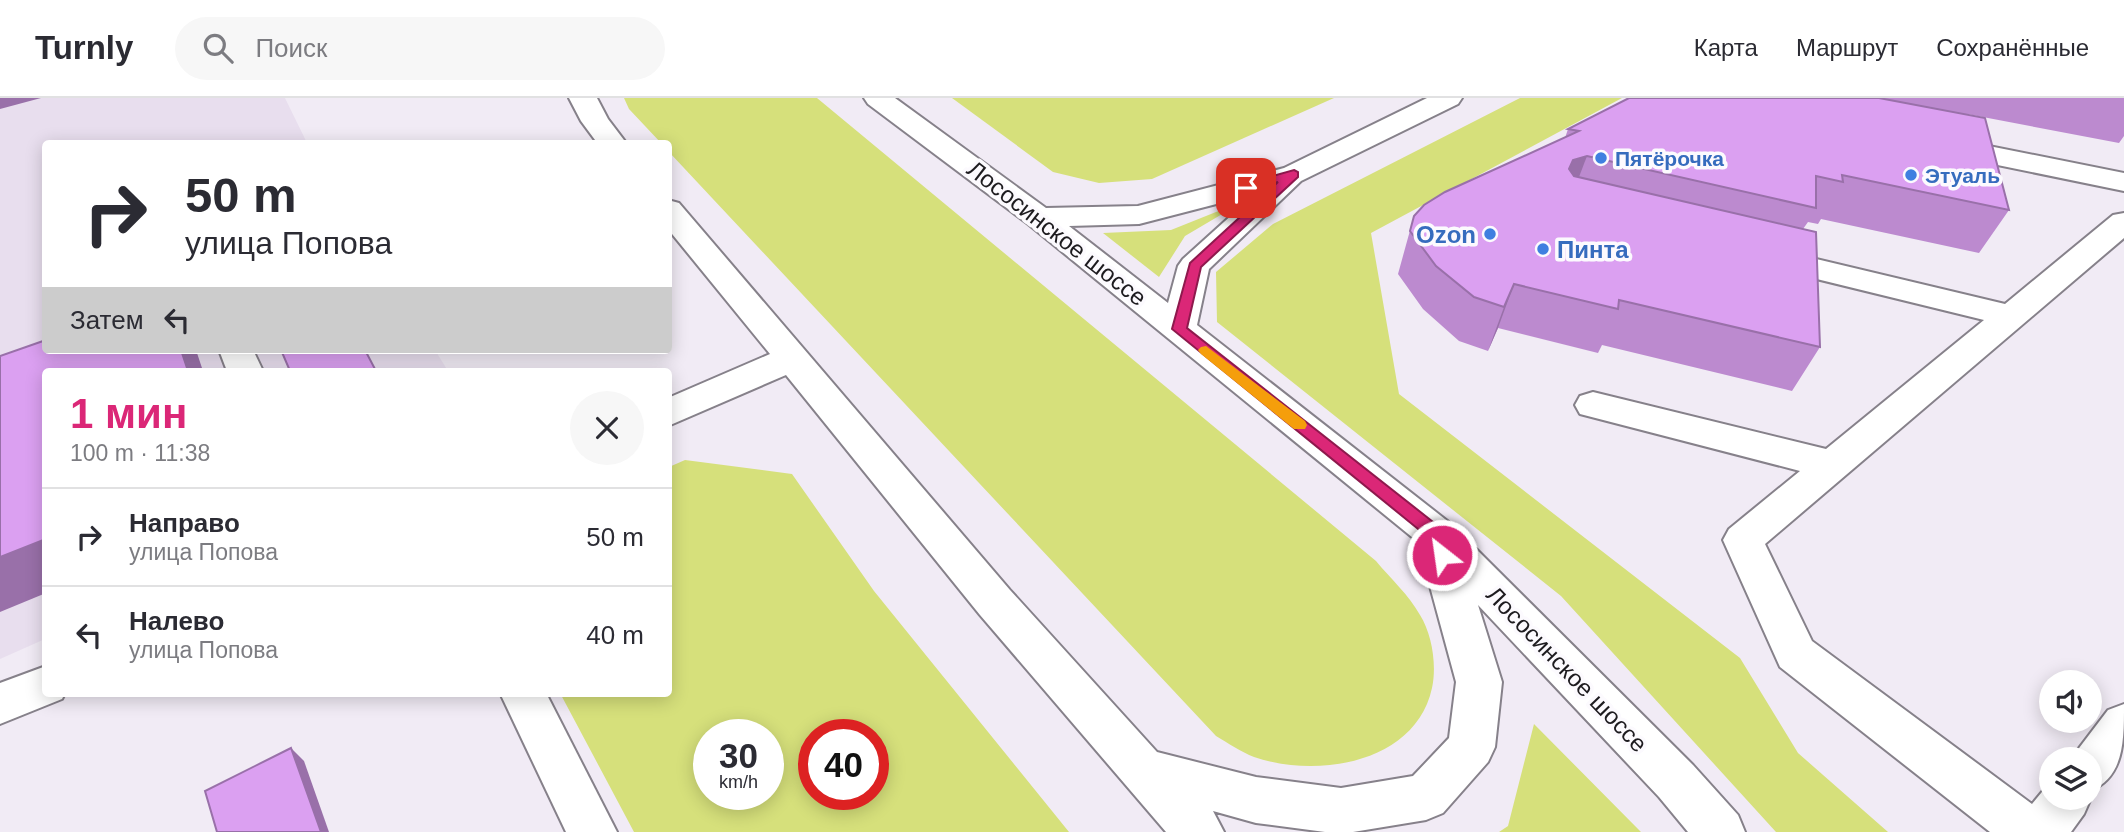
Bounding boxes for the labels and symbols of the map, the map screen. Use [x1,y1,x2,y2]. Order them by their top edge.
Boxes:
place label: Пятёрочка [1615,147,1724,170]
marker: Пятёрочка [1593,150,1609,166]
street label: Лососинское шоссе [962,155,1152,311]
pin [1216,158,1276,218]
place label: Этуаль [1925,164,2000,187]
marker: Этуаль [1903,167,1919,183]
place label: Ozon [1416,221,1476,248]
marker: Ozon [1482,226,1498,242]
place label: Пинта [1557,236,1629,263]
marker: Пинта [1535,241,1551,257]
position arrow [1405,518,1479,592]
street label: Лососинское шоссе [1481,581,1653,757]
speed limit sign: 40 [798,719,889,810]

